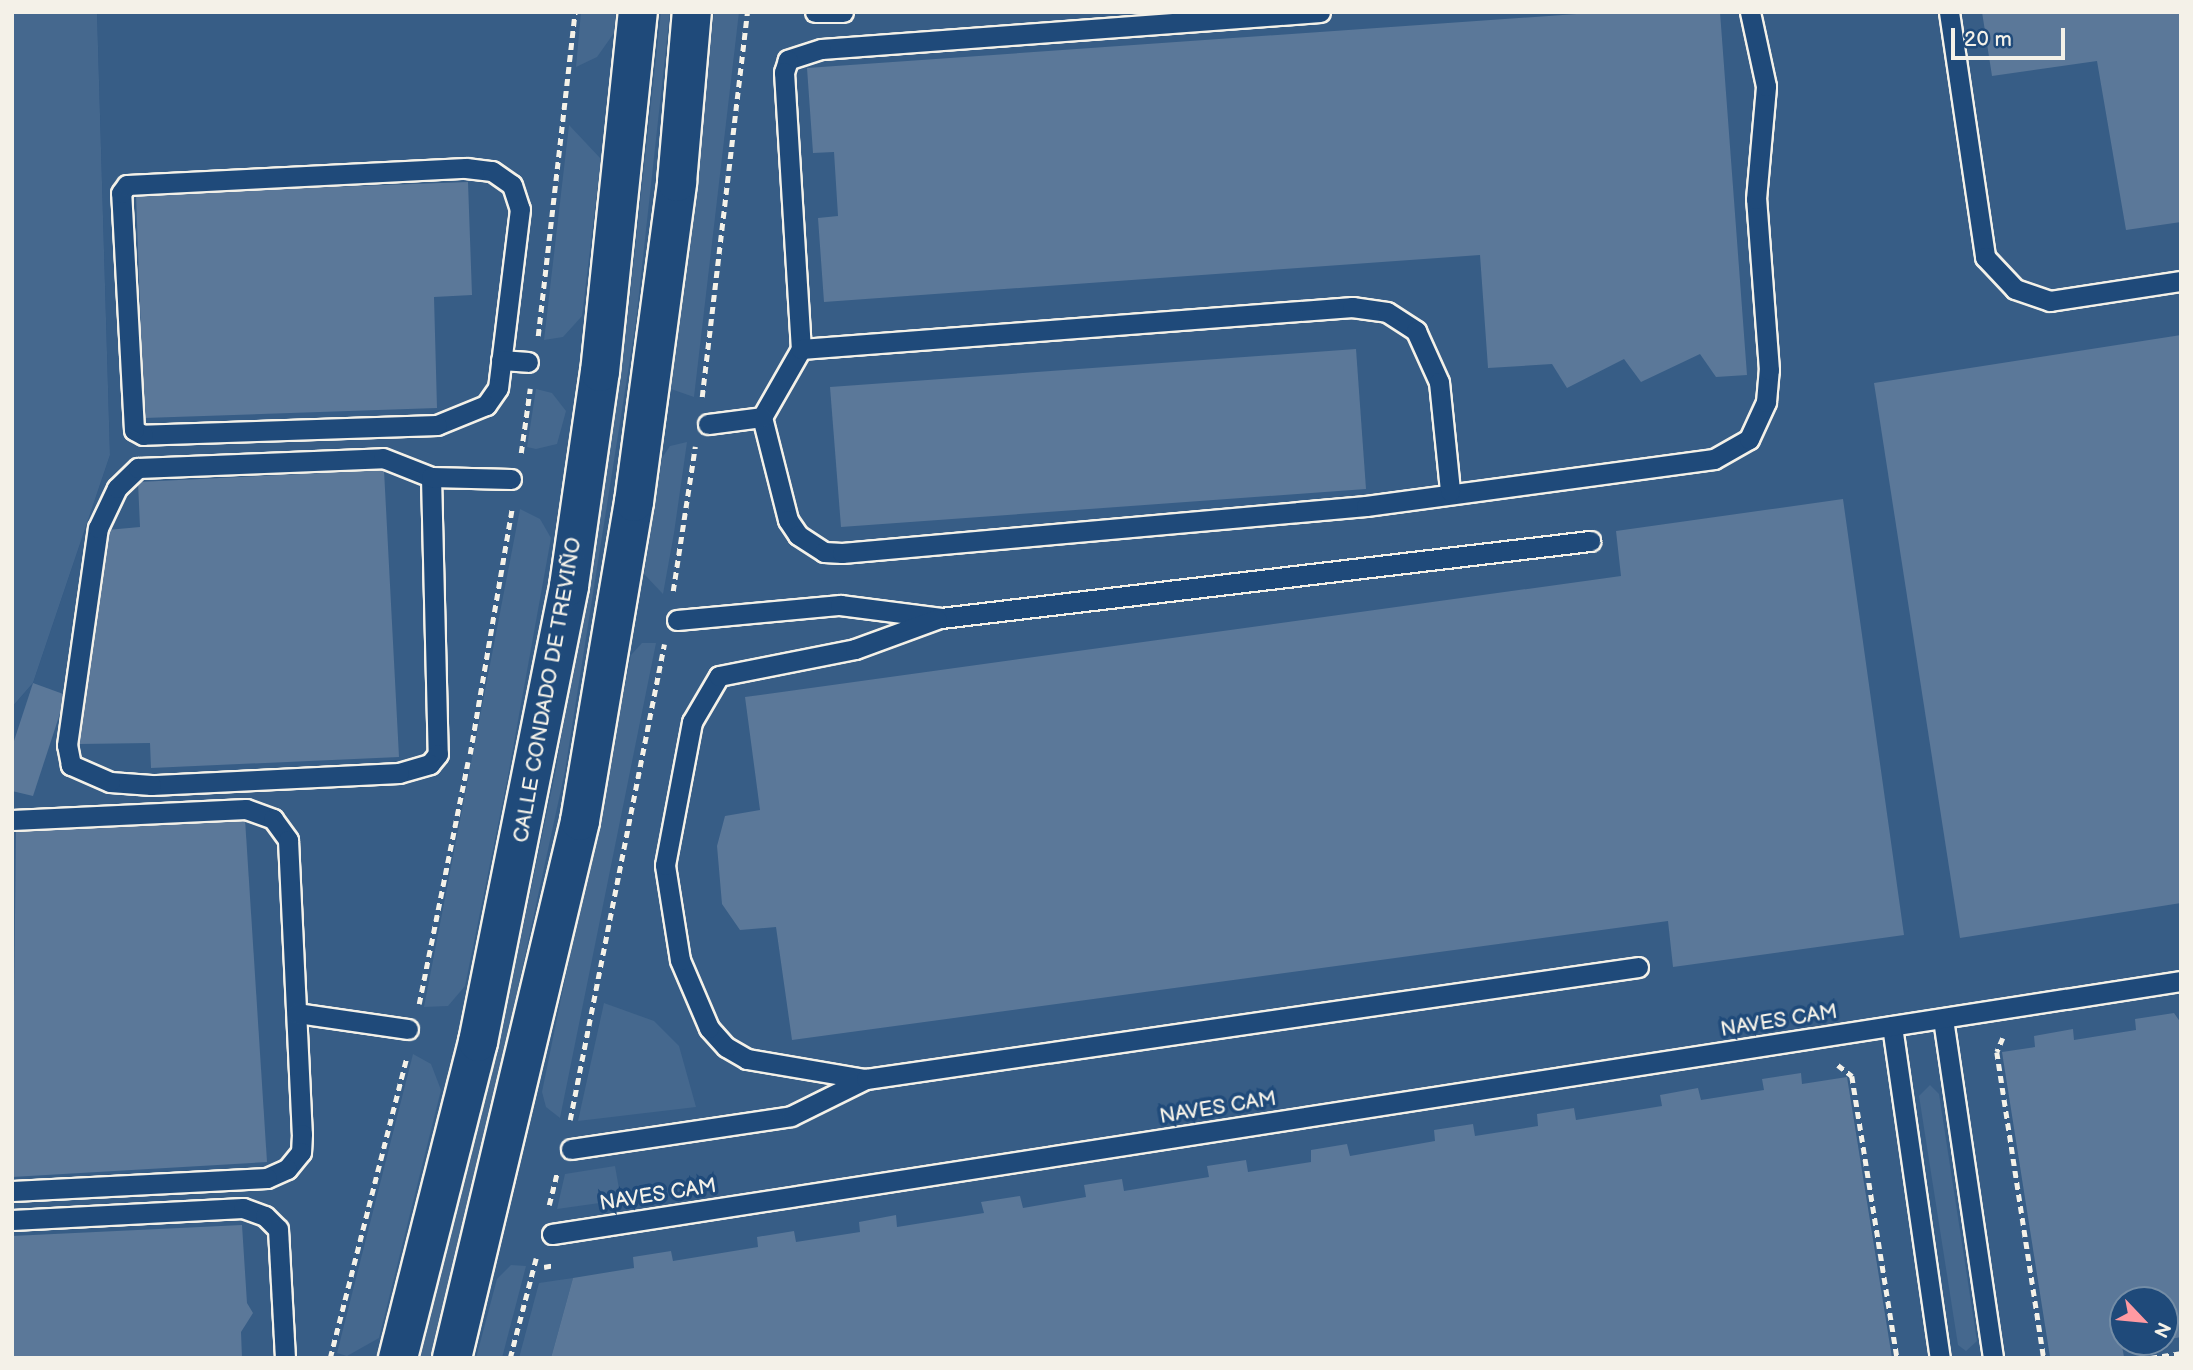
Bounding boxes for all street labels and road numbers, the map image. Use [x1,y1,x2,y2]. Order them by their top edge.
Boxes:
street label: CALLE CONDADO DE TREVIÑO [509,535,587,845]
street label: NAVES CAM [1719,999,1839,1043]
street label: NAVES CAM [1158,1086,1278,1130]
street label: NAVES CAM [598,1173,718,1217]

